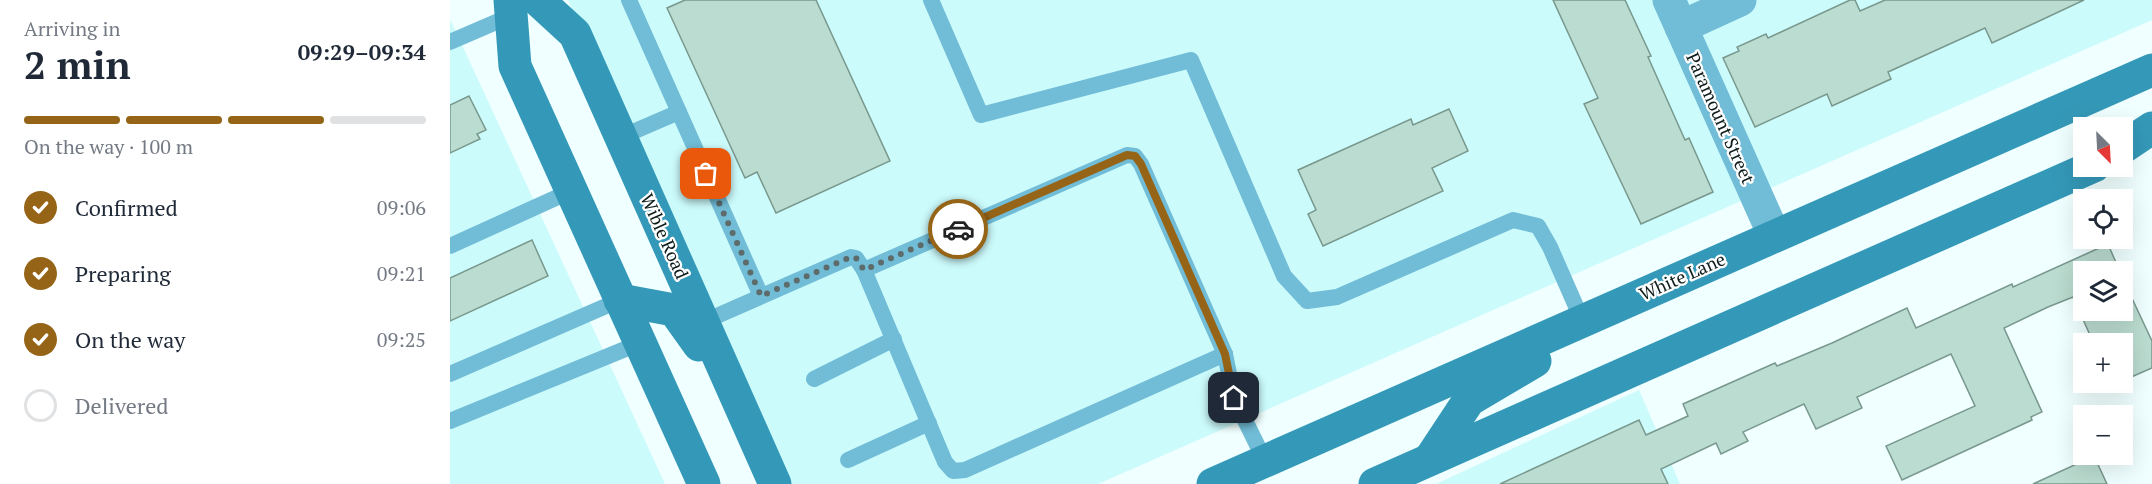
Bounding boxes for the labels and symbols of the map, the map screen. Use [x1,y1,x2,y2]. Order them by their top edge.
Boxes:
street label: Paramount Street [1681,49,1761,188]
north arrow [2073,117,2133,177]
pin [680,148,731,199]
street label: Wible Road [636,190,694,282]
courier [928,199,988,259]
street label: White Lane [1635,246,1729,306]
pin [1208,372,1259,423]

